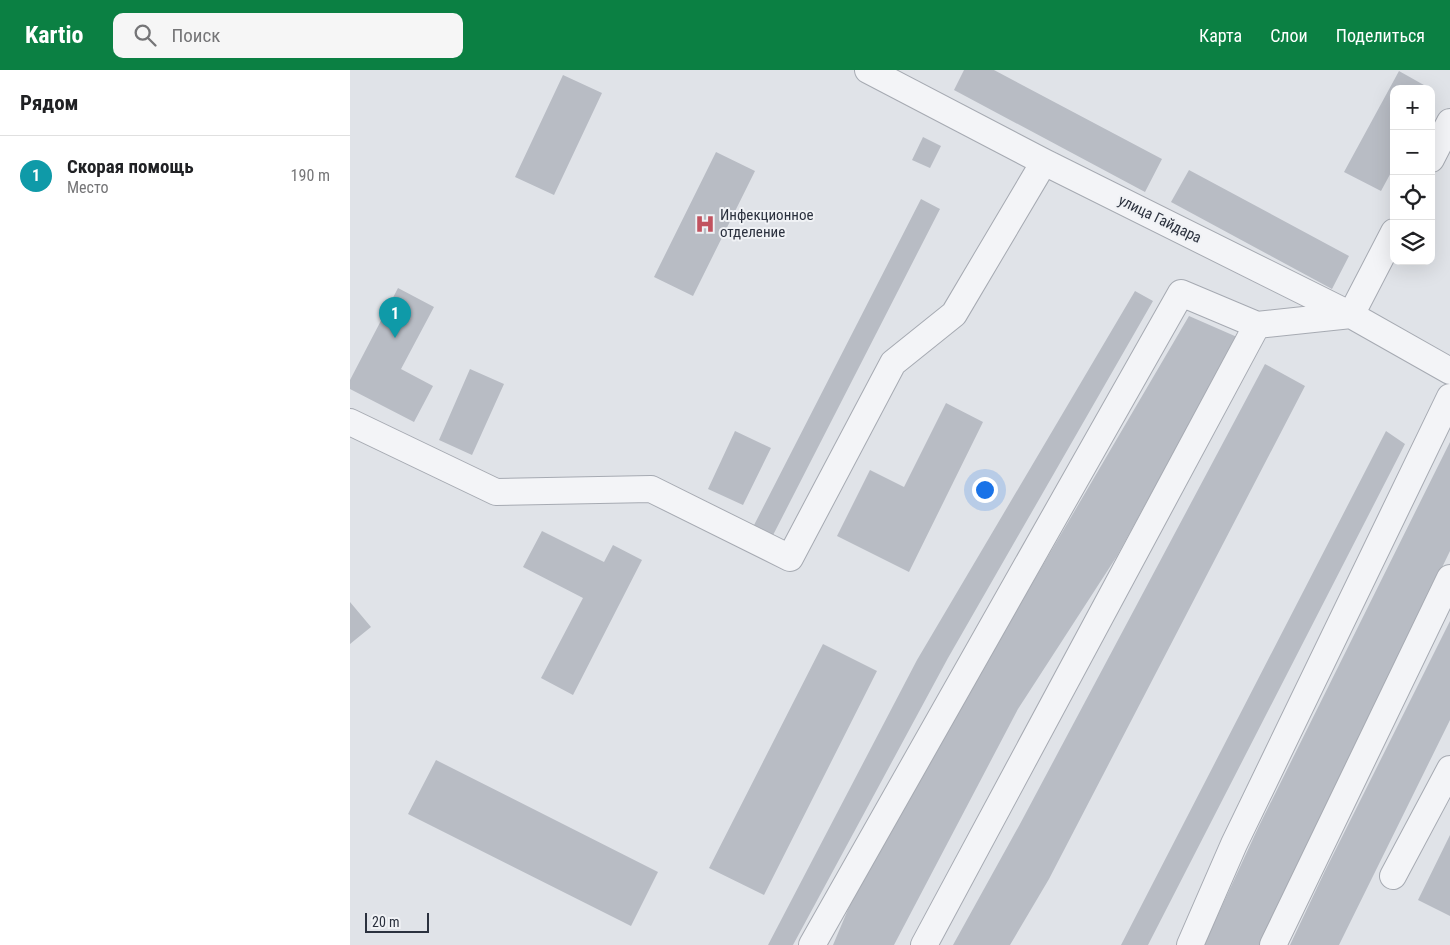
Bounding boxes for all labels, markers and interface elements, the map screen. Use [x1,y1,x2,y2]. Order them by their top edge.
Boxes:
search box [113,13,463,58]
text: Kartio [25,21,83,49]
icon: search [131,21,159,49]
text: Поиск [171,24,220,47]
text: Карта [1199,25,1242,46]
text: Слои [1270,25,1308,46]
text: Поделиться [1336,25,1425,46]
map controls [1390,85,1435,265]
button: + [1390,85,1435,130]
text: Рядом [20,91,79,115]
button: − [1390,130,1435,175]
text: Скорая помощь [67,155,194,178]
text: 1 [32,166,40,185]
text: 190 m [291,166,330,185]
button: locate [1390,175,1435,220]
text: Место [67,178,108,197]
street label: улица Гайдара [1116,191,1204,247]
place label: Инфекционное отделение [720,206,813,241]
hospital icon: Инфекционное отделение [694,213,716,235]
button: layers [1390,220,1435,265]
pin: 1 [379,297,411,338]
your location [972,477,998,503]
scale bar [365,910,429,933]
text: 20 m [372,914,400,930]

